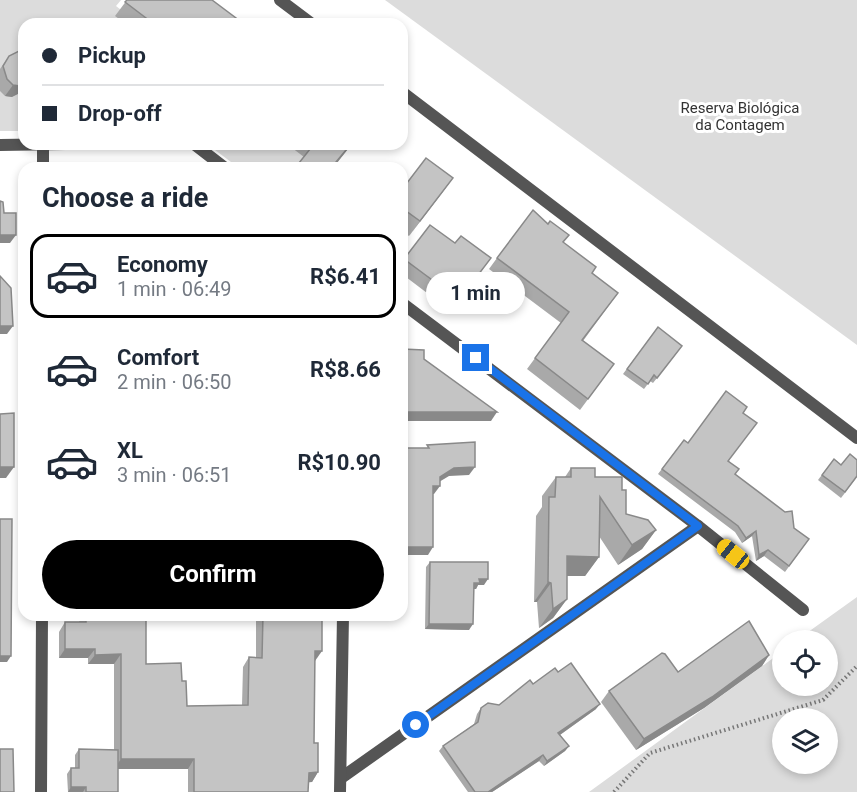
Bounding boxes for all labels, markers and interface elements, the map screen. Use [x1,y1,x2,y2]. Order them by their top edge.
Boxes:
text: Pickup [78,43,146,68]
park label: Reserva Biológica da Contagem [681,99,799,134]
text: Drop-off [78,101,162,126]
text: Choose a ride [42,182,208,214]
icon: car [45,249,99,303]
text: Economy [117,252,208,277]
text: R$6.41 [310,264,381,289]
callout: 1 min [426,271,526,313]
text: 1 min · 06:49 [117,277,232,301]
text: 1 min [450,281,501,305]
icon: car [45,342,99,396]
route end [462,344,489,371]
text: Comfort [117,345,199,370]
text: R$8.66 [310,357,381,382]
text: 2 min · 06:50 [117,370,232,394]
icon: car [45,435,99,489]
text: XL [117,438,143,463]
text: R$10.90 [297,450,381,475]
text: 3 min · 06:51 [117,463,232,487]
car [713,536,753,572]
button: Confirm [42,540,384,609]
map controls [772,630,838,774]
button: locate [772,630,838,696]
button: layers [772,708,838,774]
route start [402,711,429,738]

